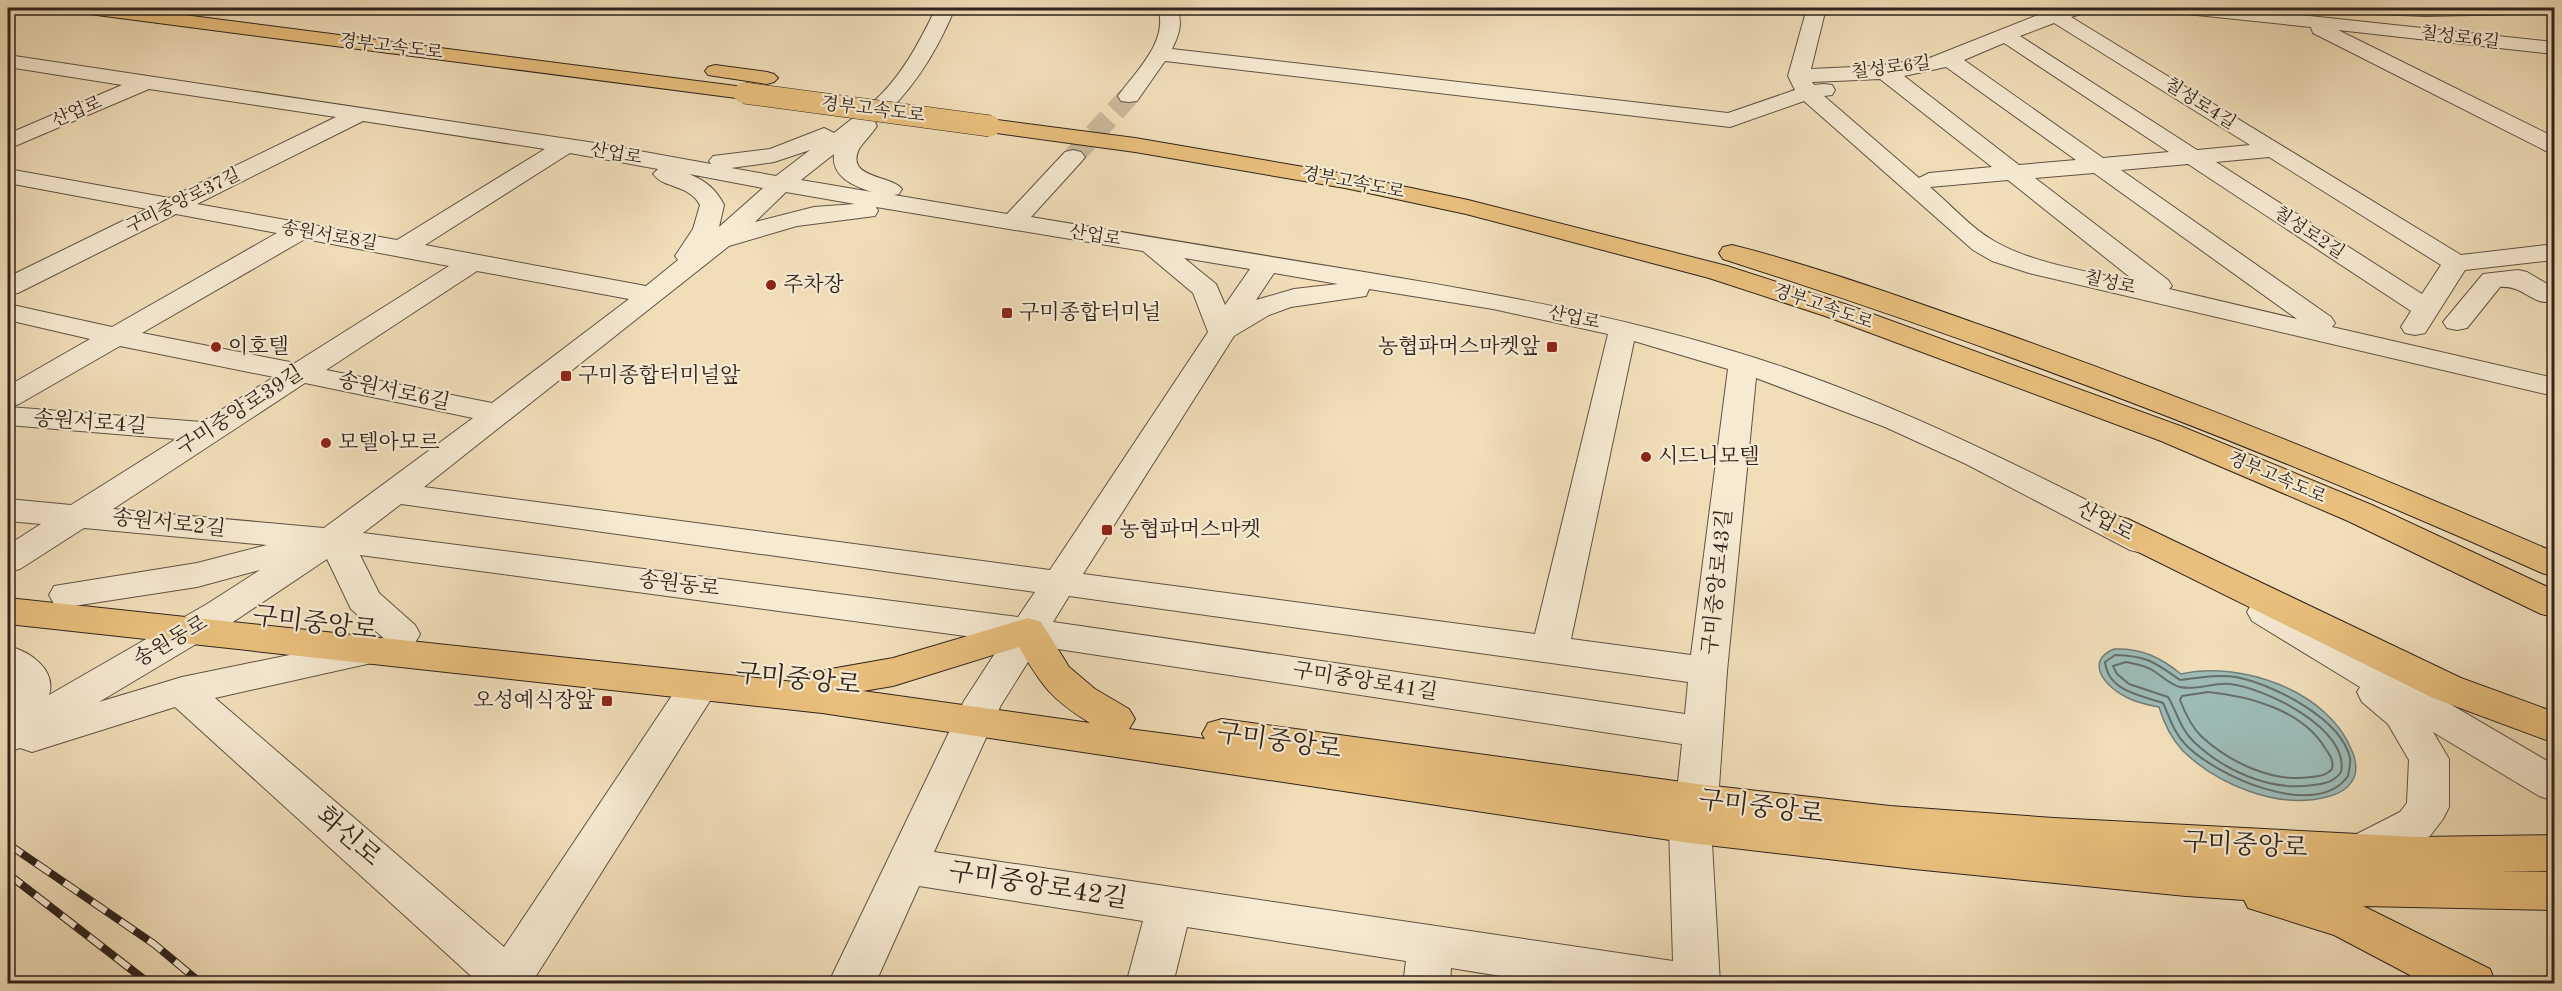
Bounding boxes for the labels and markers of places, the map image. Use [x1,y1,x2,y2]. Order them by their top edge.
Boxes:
place label: 주차장 [783,273,845,296]
marker: 주차장 [764,278,778,292]
place label: 구미종합터미널 [1019,301,1161,324]
marker: 구미종합터미널 [1000,306,1014,320]
place label: 이호텔 [228,335,289,358]
place label: 농협파머스마켓앞 [1378,335,1541,358]
marker: 이호텔 [209,340,223,354]
marker: 농협파머스마켓앞 [1545,340,1559,354]
place label: 구미종합터미널앞 [578,364,741,387]
marker: 구미종합터미널앞 [559,369,573,383]
place label: 모텔아모르 [338,431,439,454]
marker: 모텔아모르 [319,436,333,450]
place label: 시드니모텔 [1658,445,1759,468]
marker: 시드니모텔 [1639,450,1653,464]
place label: 농협파머스마켓 [1119,518,1261,541]
marker: 농협파머스마켓 [1100,523,1114,537]
place label: 오성예식장앞 [473,689,596,712]
marker: 오성예식장앞 [600,694,614,708]

